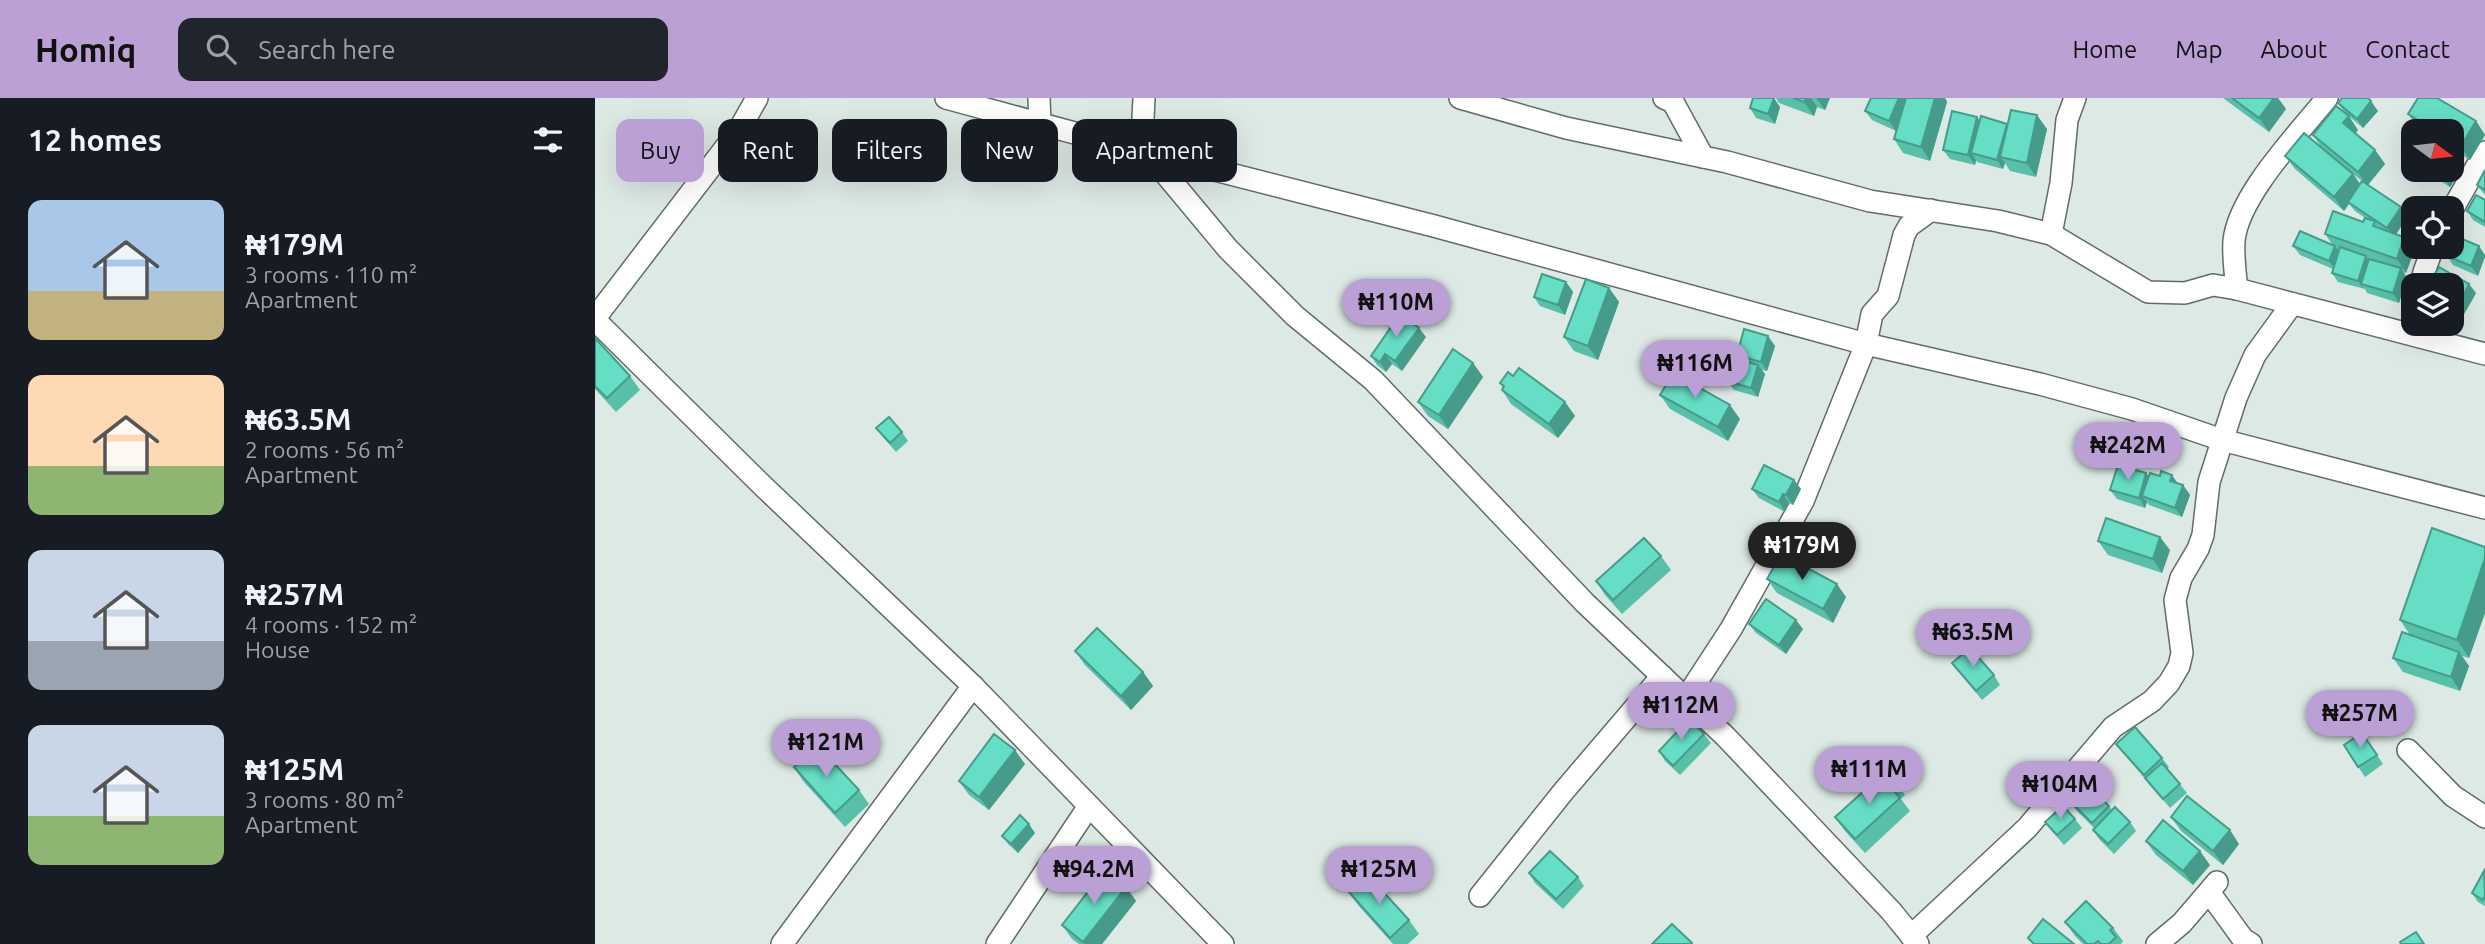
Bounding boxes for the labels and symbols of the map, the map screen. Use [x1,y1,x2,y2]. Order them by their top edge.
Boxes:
north arrow [2401,119,2464,182]
pin: ₦110M [1347,280,1445,339]
pin: ₦116M [1646,341,1744,400]
pin: ₦242M [2079,422,2177,482]
pin: ₦179M [1753,522,1851,582]
pin: ₦63.5M [1916,610,2030,669]
pin: ₦112M [1632,682,1730,742]
pin: ₦257M [2311,690,2409,750]
pin: ₦121M [777,720,875,779]
pin: ₦111M [1820,746,1918,806]
pin: ₦104M [2011,762,2109,821]
pin: ₦94.2M [1037,846,1151,906]
pin: ₦125M [1330,846,1428,906]

